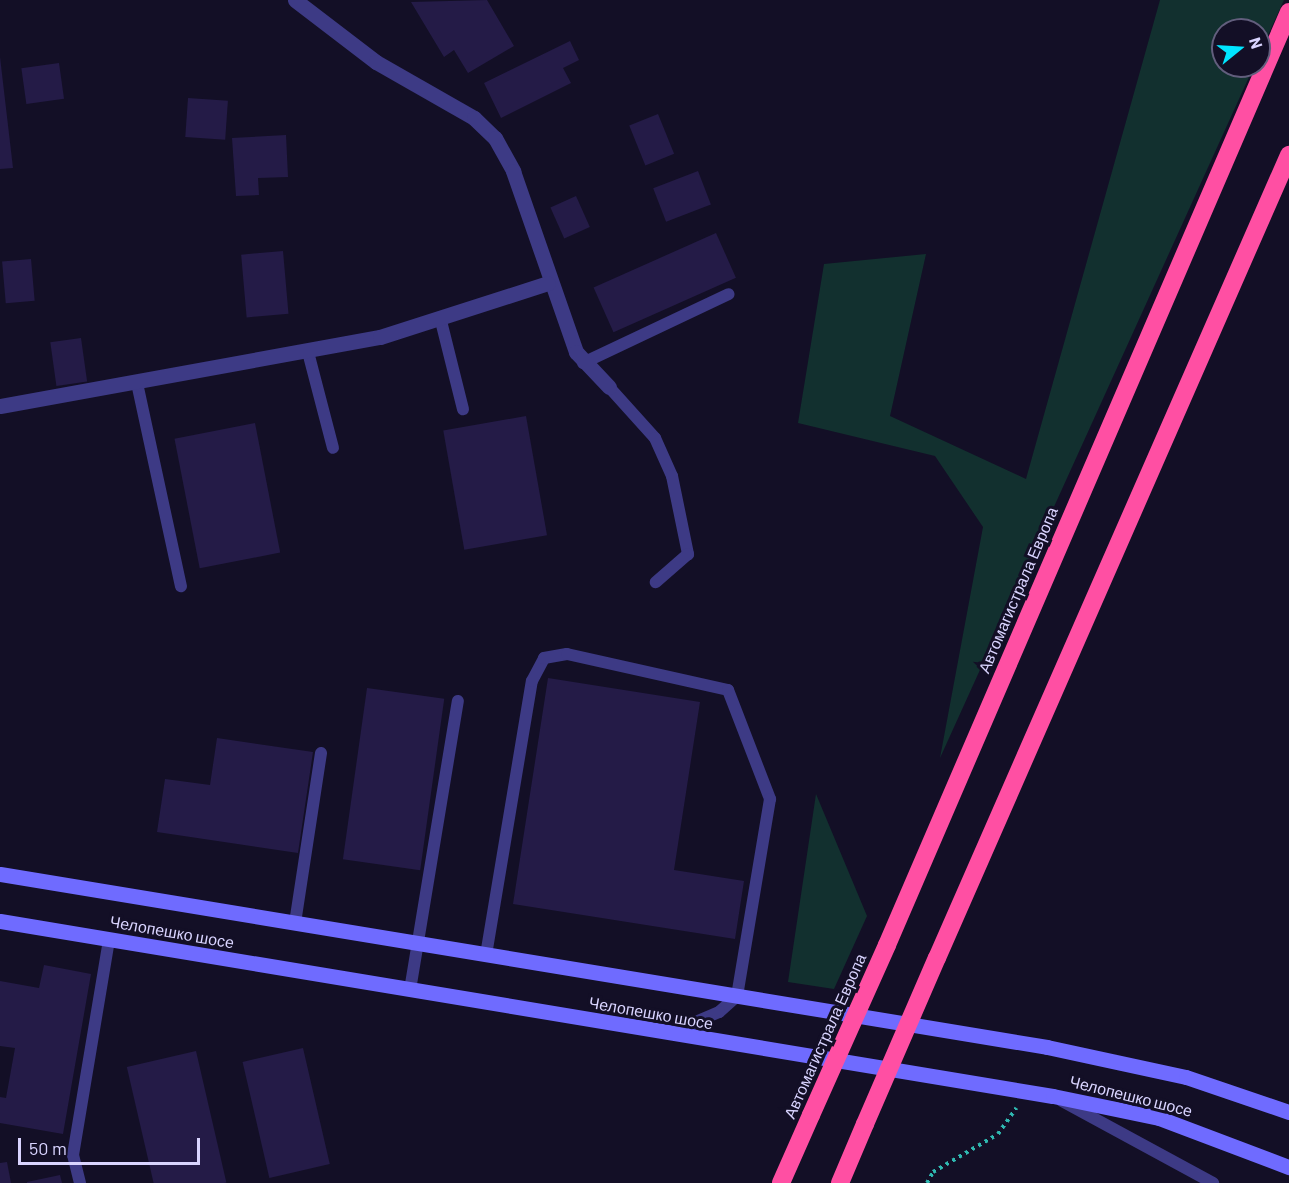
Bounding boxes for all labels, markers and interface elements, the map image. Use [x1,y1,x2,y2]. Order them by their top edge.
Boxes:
north arrow [1211,18,1271,78]
text: N [1246,35,1267,51]
street label: Автомагистрала Европа [974,504,1062,676]
street label: Челопешко шосе [108,912,236,952]
street label: Автомагистрала Европа [780,951,870,1121]
street label: Челопешко шосе [587,993,715,1033]
street label: Челопешко шосе [1068,1071,1194,1121]
scale bar [21,1126,202,1164]
text: 50 m [29,1137,67,1159]

